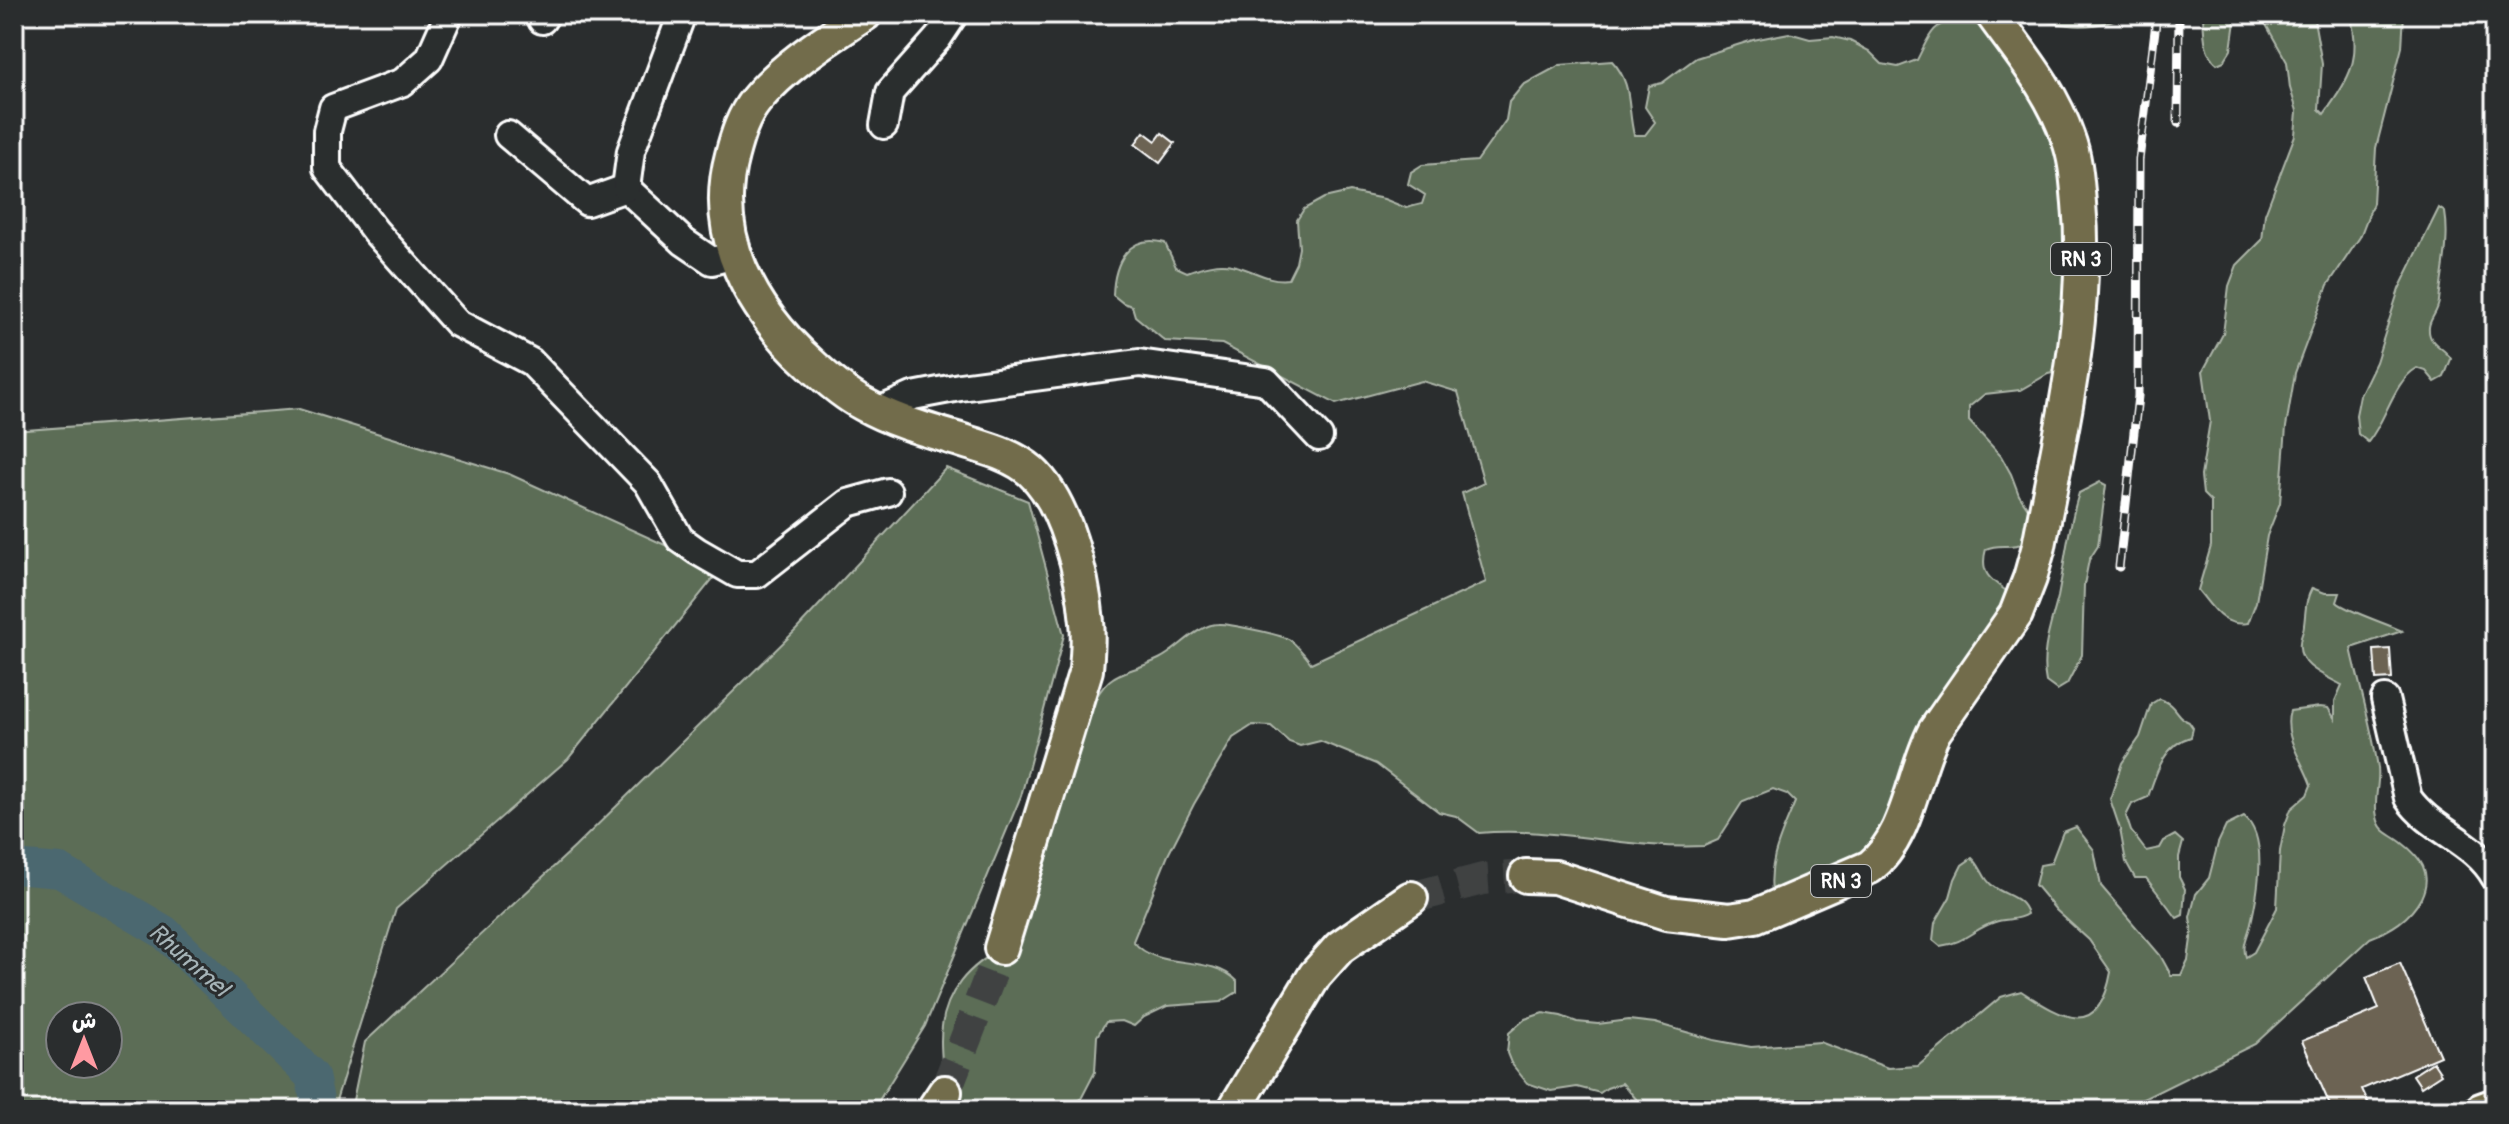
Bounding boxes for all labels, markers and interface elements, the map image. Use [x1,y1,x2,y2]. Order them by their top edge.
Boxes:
road number: RN 3 [2051,243,2111,275]
road number: RN 3 [1811,865,1871,897]
water label: Rhummel [143,918,236,1005]
north arrow [44,1000,124,1080]
text: ش [72,1007,96,1035]

